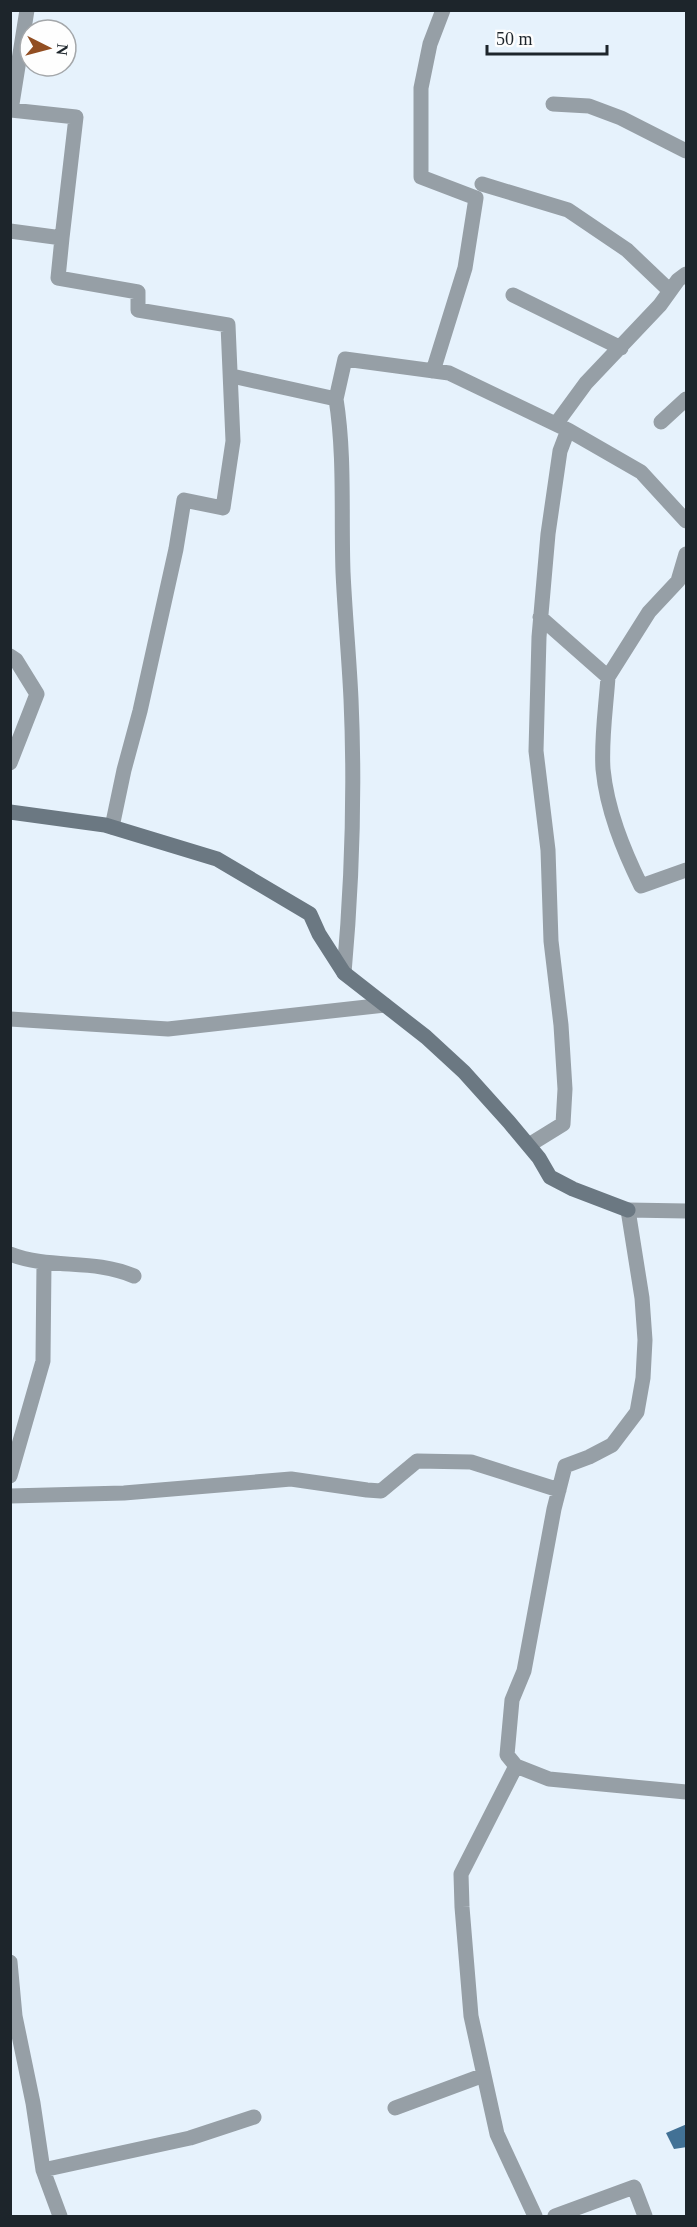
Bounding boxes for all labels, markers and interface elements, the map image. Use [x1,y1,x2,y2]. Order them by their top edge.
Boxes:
north arrow [18,18,78,78]
scale bar [487,18,607,56]
text: 50 m [496,29,533,49]
text: N [53,43,71,57]

